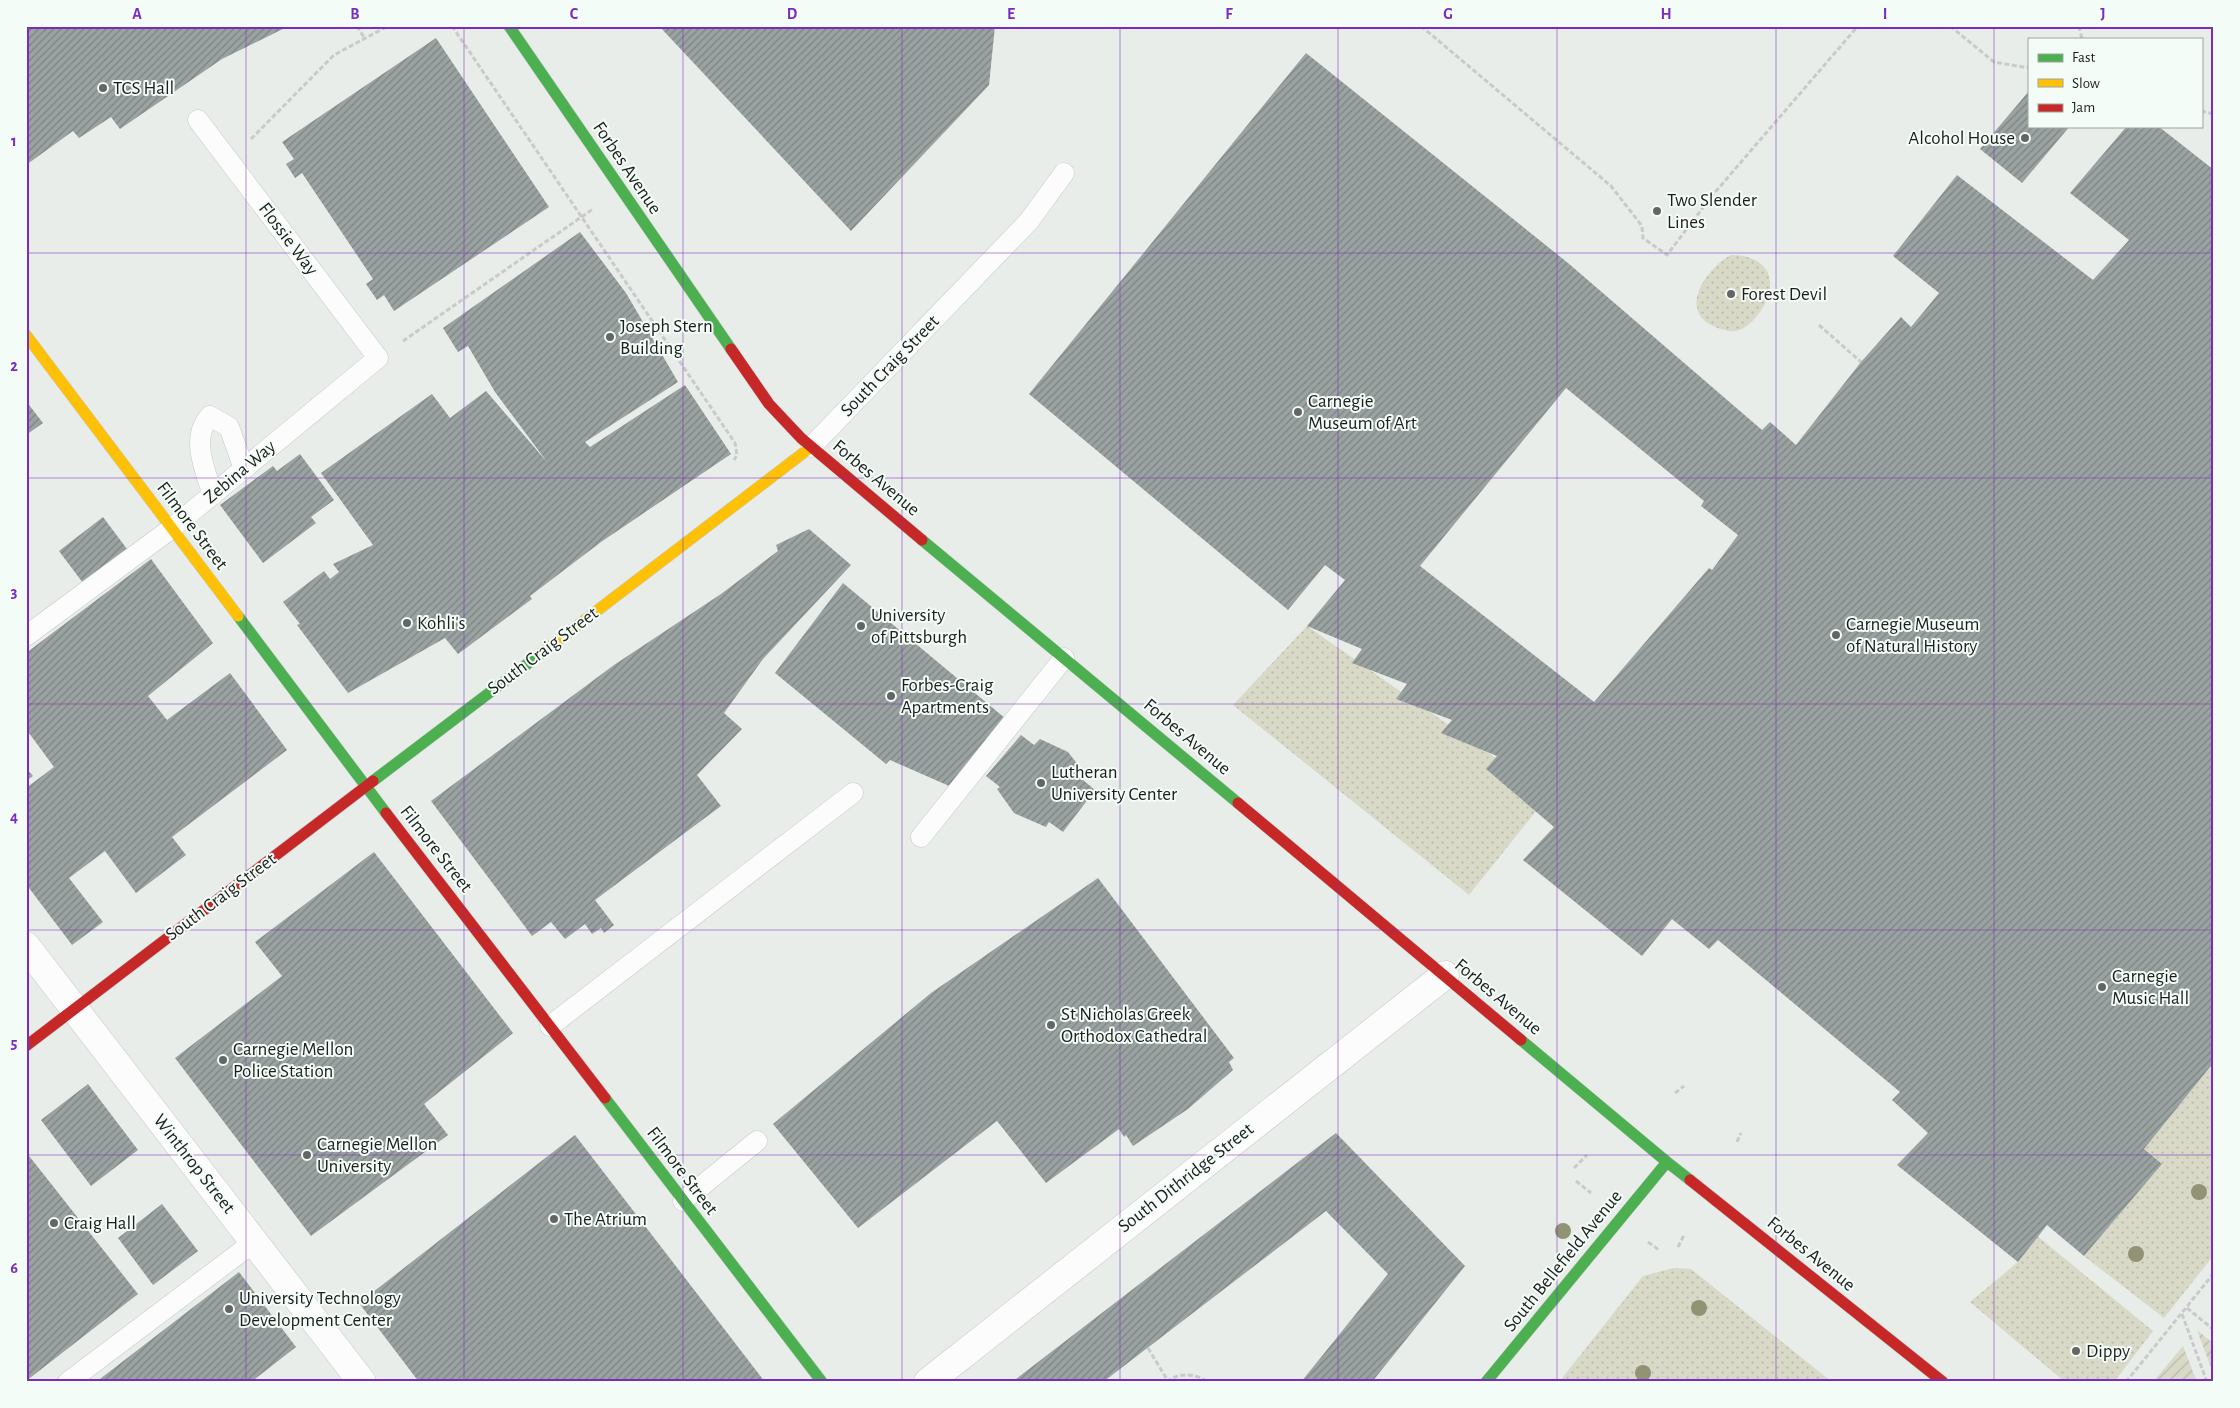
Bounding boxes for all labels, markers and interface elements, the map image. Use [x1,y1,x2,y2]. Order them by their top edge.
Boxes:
text: A [132,6,142,22]
text: B [350,6,360,22]
text: C [570,6,579,22]
text: D [787,6,798,22]
text: E [1007,6,1015,22]
text: F [1225,6,1233,22]
text: G [1443,6,1453,22]
text: H [1660,6,1672,22]
text: I [1883,6,1887,22]
text: J [2100,6,2106,22]
legend [2028,38,2202,128]
text: Fast [2072,50,2096,65]
text: Slow [2072,76,2100,91]
place label: TCS Hall [113,79,174,98]
marker: TCS Hall [97,82,109,94]
text: Jam [2072,100,2095,115]
street label: Forbes Avenue [589,118,665,218]
place label: Alcohol House [1908,129,2015,148]
marker: Alcohol House [2019,132,2031,144]
text: 1 [11,133,17,149]
place label: Two Slender Lines [1667,191,1757,232]
street label: Flossie Way [255,199,321,279]
marker: Two Slender Lines [1651,205,1663,217]
place label: Forest Devil [1741,285,1827,304]
marker: Forest Devil [1725,288,1737,300]
street label: South Craig Street [837,312,943,420]
place label: Joseph Stern Building [620,317,713,358]
marker: Joseph Stern Building [604,331,616,343]
text: 2 [10,358,18,374]
place label: Carnegie Museum of Art [1308,392,1417,433]
marker: Carnegie Museum of Art [1292,406,1304,418]
street label: Forbes Avenue [829,436,923,520]
street label: Zebina Way [201,437,279,507]
street label: Filmore Street [153,479,231,573]
text: 3 [11,584,18,600]
street label: South Craig Street [484,604,602,698]
place label: University of Pittsburgh [871,606,967,647]
place label: Kohli's [417,614,466,633]
place label: Carnegie Museum of Natural History [1846,615,1980,656]
marker: Kohli's [401,617,413,629]
marker: University of Pittsburgh [855,620,867,632]
marker: Carnegie Museum of Natural History [1830,629,1842,641]
place label: Forbes-Craig Apartments [901,676,994,717]
marker: Forbes-Craig Apartments [885,690,897,702]
street label: Forbes Avenue [1140,695,1234,779]
place label: Lutheran University Center [1051,763,1177,804]
marker: Lutheran University Center [1035,777,1047,789]
street label: Filmore Street [396,802,476,896]
text: 4 [10,809,18,825]
street label: South Craig Street [162,850,280,944]
street label: Forbes Avenue [1451,955,1545,1039]
place label: Carnegie Music Hall [2112,967,2189,1008]
marker: Carnegie Music Hall [2096,981,2108,993]
place label: St Nicholas Greek Orthodox Cathedral [1061,1005,1207,1046]
marker: St Nicholas Greek Orthodox Cathedral [1045,1019,1057,1031]
text: 5 [11,1035,18,1051]
place label: Carnegie Mellon Police Station [233,1040,353,1081]
marker: Carnegie Mellon Police Station [217,1054,229,1066]
street label: Winthrop Street [150,1111,238,1217]
street label: South Dithridge Street [1115,1119,1257,1237]
street label: Filmore Street [643,1124,721,1218]
place label: Carnegie Mellon University [317,1135,437,1176]
marker: Carnegie Mellon University [301,1149,313,1161]
street label: South Bellefield Avenue [1500,1187,1626,1335]
place label: The Atrium [564,1210,647,1229]
marker: The Atrium [548,1213,560,1225]
street label: Forbes Avenue [1763,1213,1859,1295]
place label: Craig Hall [64,1214,136,1233]
marker: Craig Hall [48,1217,60,1229]
text: 6 [10,1260,18,1276]
place label: University Technology Development Center [239,1289,401,1330]
marker: University Technology Development Center [223,1303,235,1315]
place label: Dippy [2086,1342,2130,1361]
marker: Dippy [2070,1345,2082,1357]

